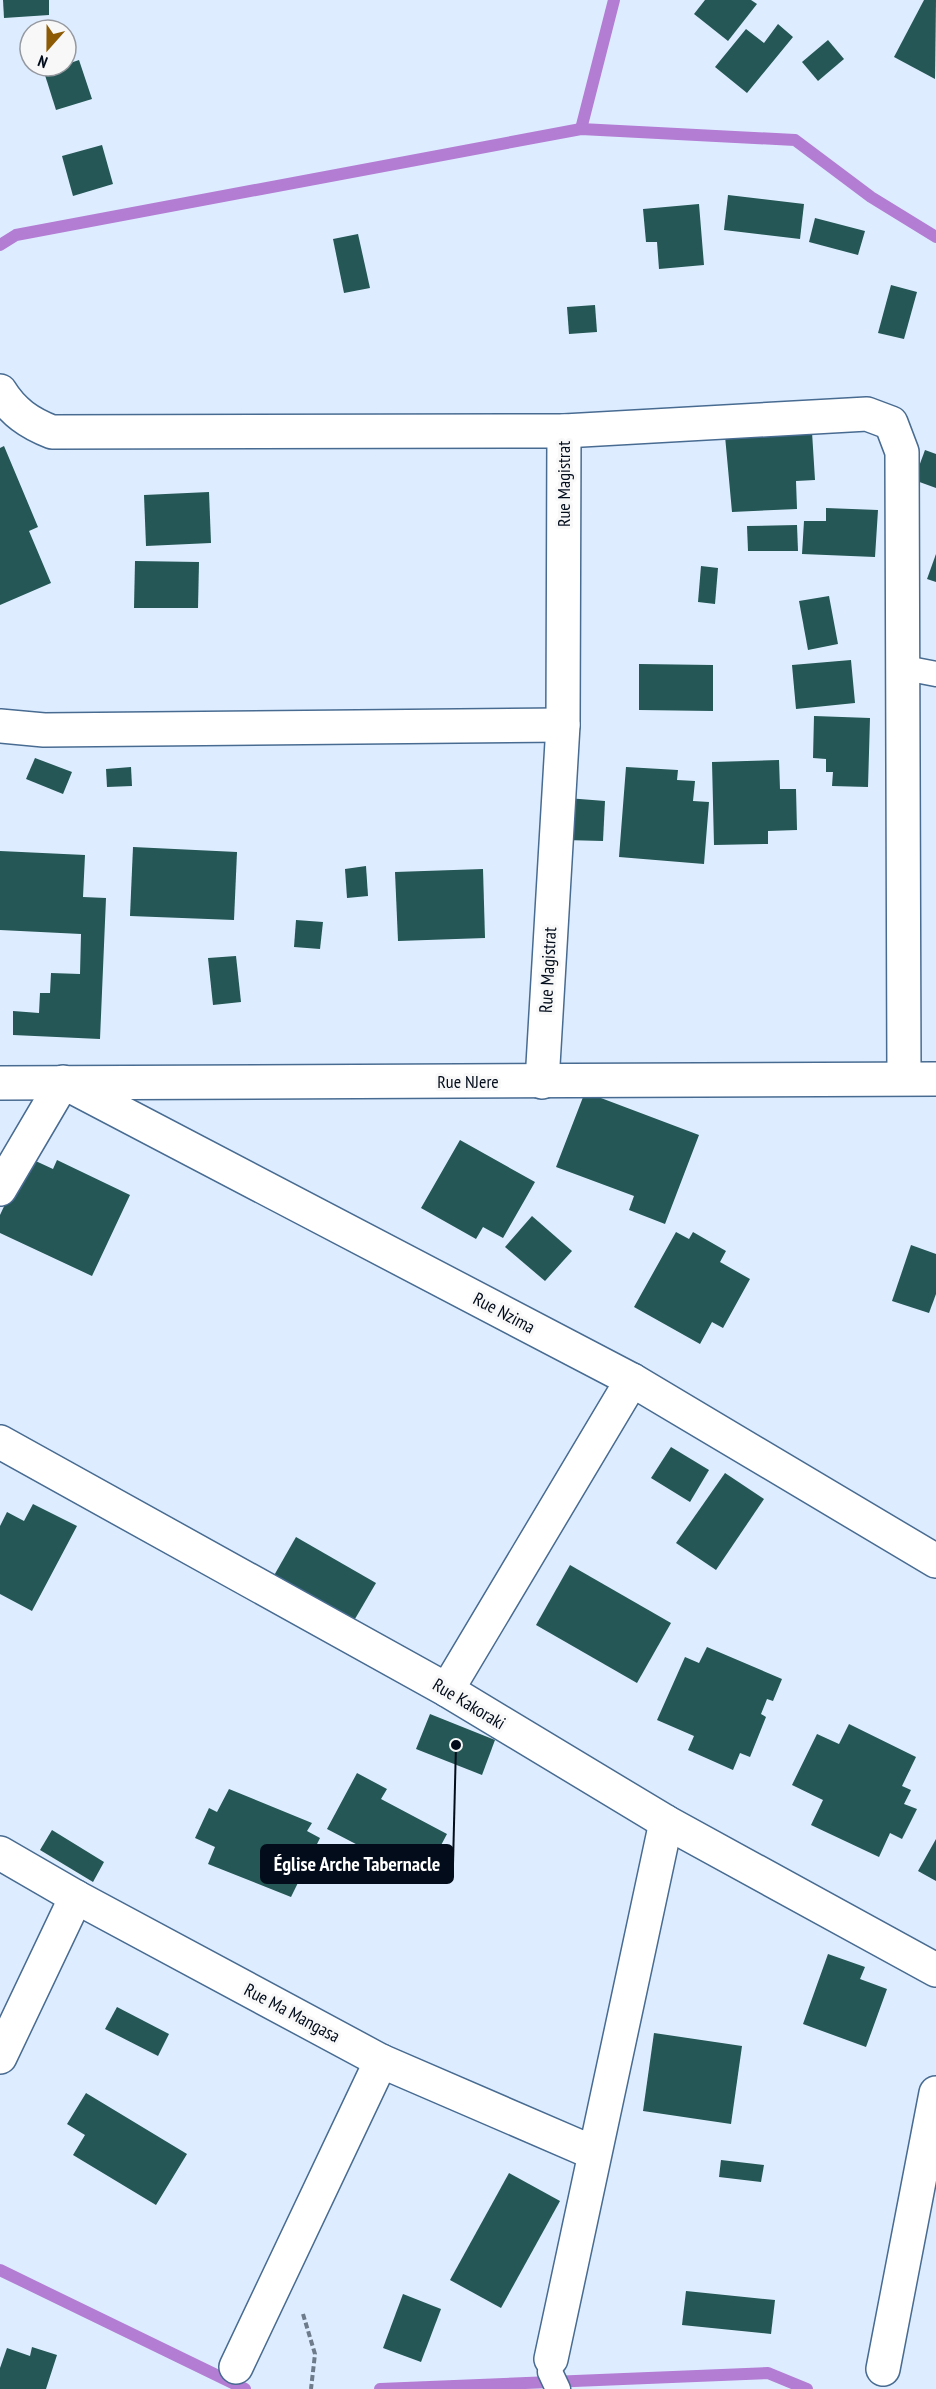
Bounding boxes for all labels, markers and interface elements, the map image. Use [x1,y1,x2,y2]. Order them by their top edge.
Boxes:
north arrow [18,18,78,78]
text: N [35,51,50,73]
street label: Rue Magistrat [552,441,575,527]
street label: Rue Magistrat [534,926,561,1014]
street label: Rue NJere [437,1070,499,1093]
street label: Rue Nzima [469,1287,539,1338]
street label: Rue Kakoraki [429,1673,510,1734]
callout: Église Arche Tabernacle [261,1845,453,1883]
text: Église Arche Tabernacle [274,1851,440,1877]
street label: Rue Ma Mangasa [240,1978,344,2047]

